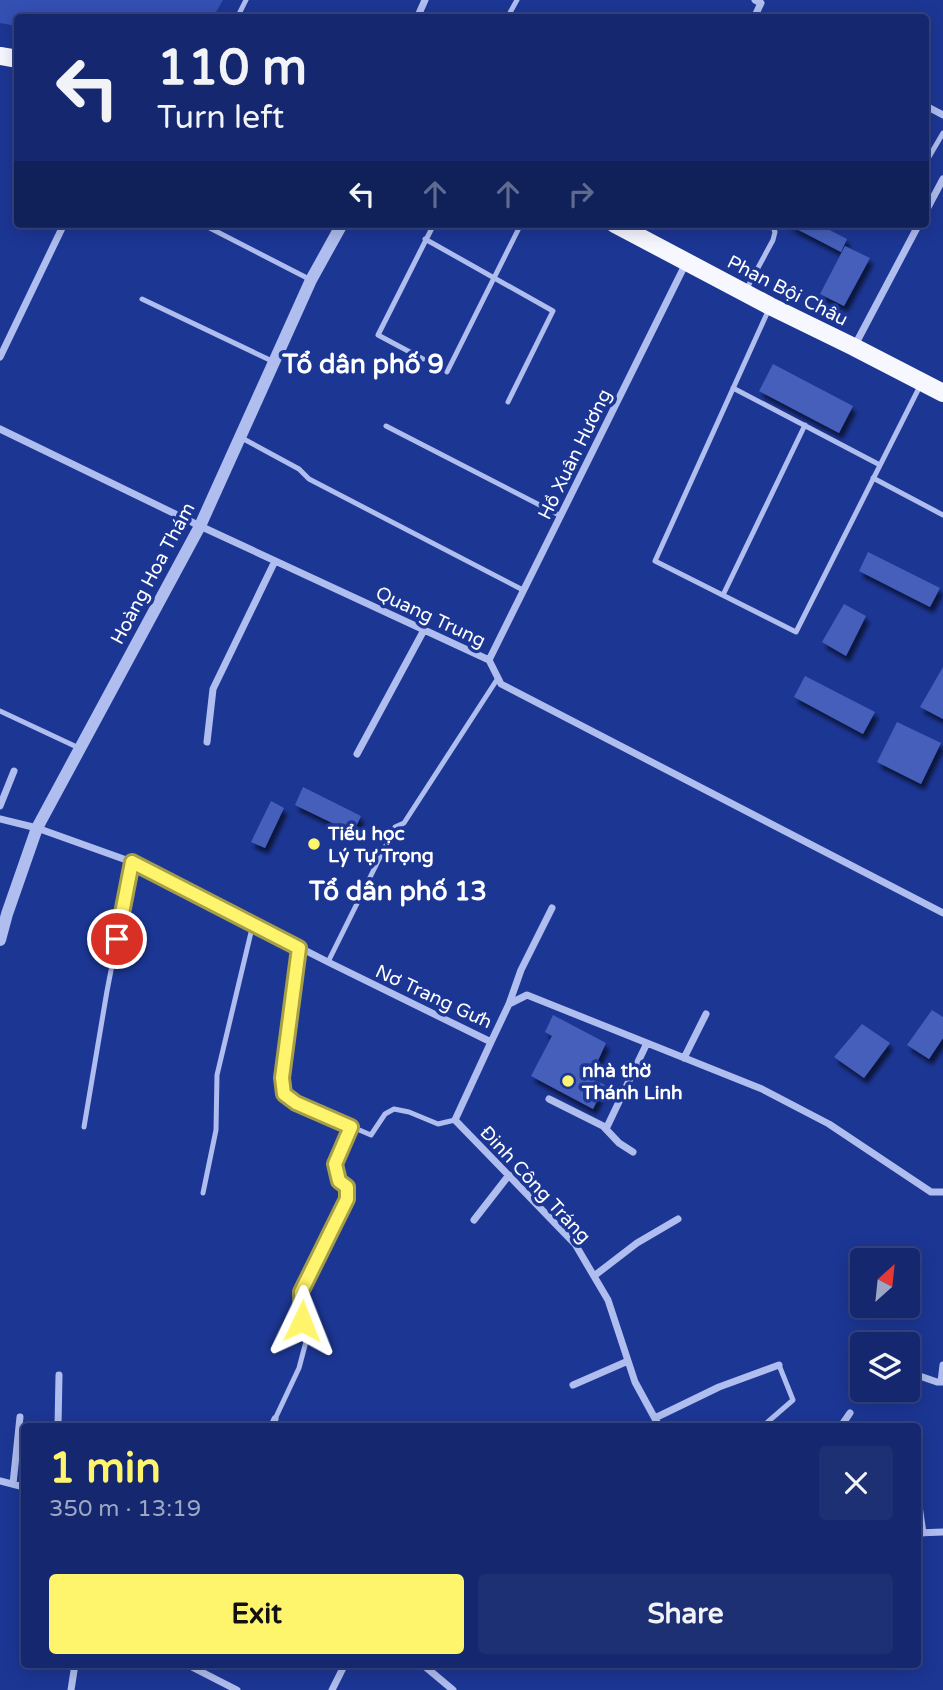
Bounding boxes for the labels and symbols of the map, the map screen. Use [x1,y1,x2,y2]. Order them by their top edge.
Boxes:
street label: Phan Bội Châu [723,251,852,331]
district label: Tổ dân phố 9 [281,349,444,380]
street label: Hồ Xuân Hương [534,386,616,523]
street label: Hoàng Hoa Thám [106,499,200,648]
street label: Quang Trung [372,582,489,652]
place label: Tiểu học Lý Tự Trọng [327,823,434,868]
marker: Tiểu học Lý Tự Trọng [306,836,322,852]
district label: Tổ dân phố 13 [308,876,487,907]
pin [87,909,147,969]
street label: Nơ Trang Gưh [372,960,495,1034]
place label: nhà thờ Thánh Linh [581,1060,683,1104]
marker: nhà thờ Thánh Linh [560,1073,576,1089]
street label: Đinh Công Tráng [475,1122,595,1248]
north arrow [850,1248,920,1318]
position arrow [265,1284,339,1358]

